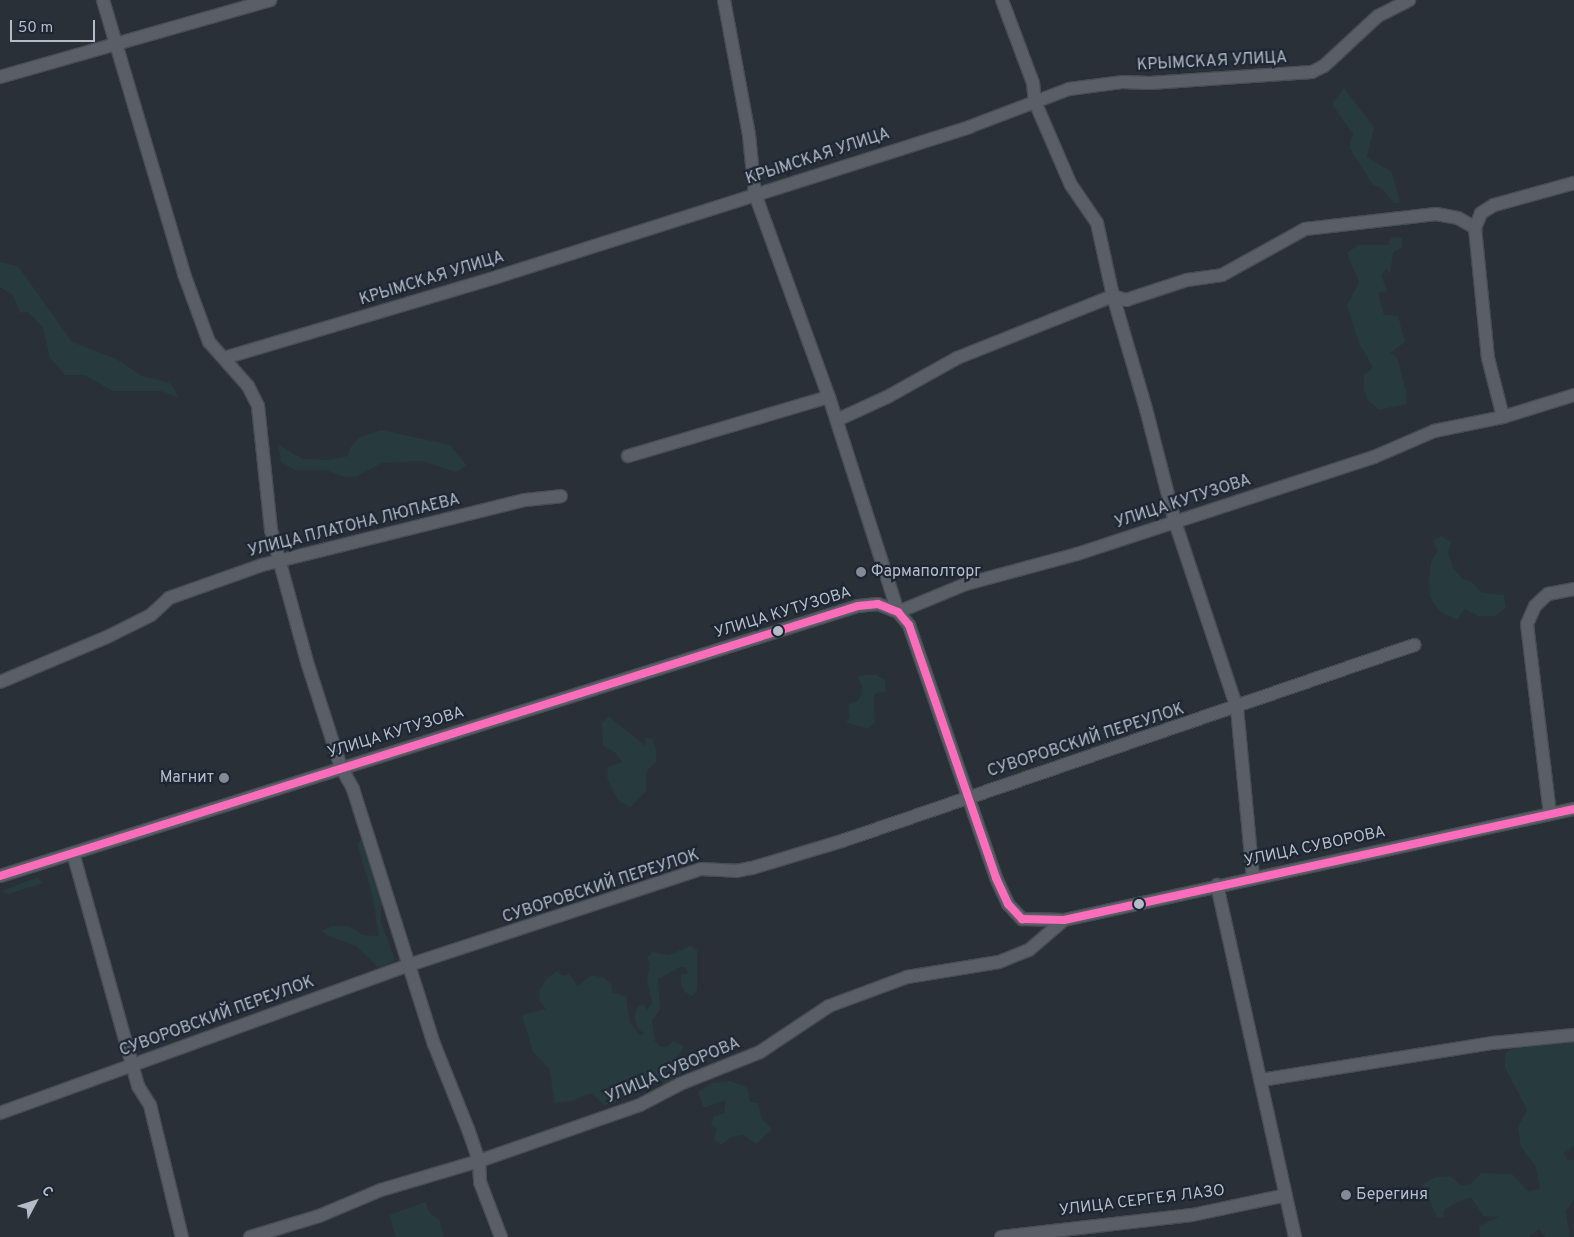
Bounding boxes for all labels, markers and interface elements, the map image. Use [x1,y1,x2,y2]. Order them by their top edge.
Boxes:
scale bar [12,10,98,42]
text: 50 m [18,19,53,38]
street label: КРЫМСКАЯ УЛИЦА [1136,48,1288,76]
street label: КРЫМСКАЯ УЛИЦА [743,125,893,189]
street label: КРЫМСКАЯ УЛИЦА [357,248,507,310]
street label: УЛИЦА КУТУЗОВА [1112,471,1254,533]
street label: УЛИЦА ПЛАТОНА ЛЮПАЕВА [246,490,462,562]
place label: Фармаполторг [871,562,981,582]
marker: Фармаполторг [855,566,867,578]
street label: УЛИЦА КУТУЗОВА [712,583,854,643]
unlabelled marker [773,626,783,636]
street label: СУВОРОВСКИЙ ПЕРЕУЛОК [985,700,1187,782]
street label: УЛИЦА КУТУЗОВА [325,703,467,763]
place label: Магнит [160,768,214,788]
marker: Магнит [218,772,230,784]
street label: УЛИЦА СУВОРОВА [1242,823,1388,871]
street label: СУВОРОВСКИЙ ПЕРЕУЛОК [500,846,702,928]
unlabelled marker [1134,899,1144,909]
street label: СУВОРОВСКИЙ ПЕРЕУЛОК [117,973,317,1061]
street label: УЛИЦА СУВОРОВА [603,1034,743,1108]
north arrow [10,1177,60,1227]
street label: УЛИЦА СЕРГЕЯ ЛАЗО [1058,1181,1226,1221]
text: С [37,1183,56,1201]
place label: Берегиня [1356,1185,1428,1205]
marker: Берегиня [1340,1189,1352,1201]

